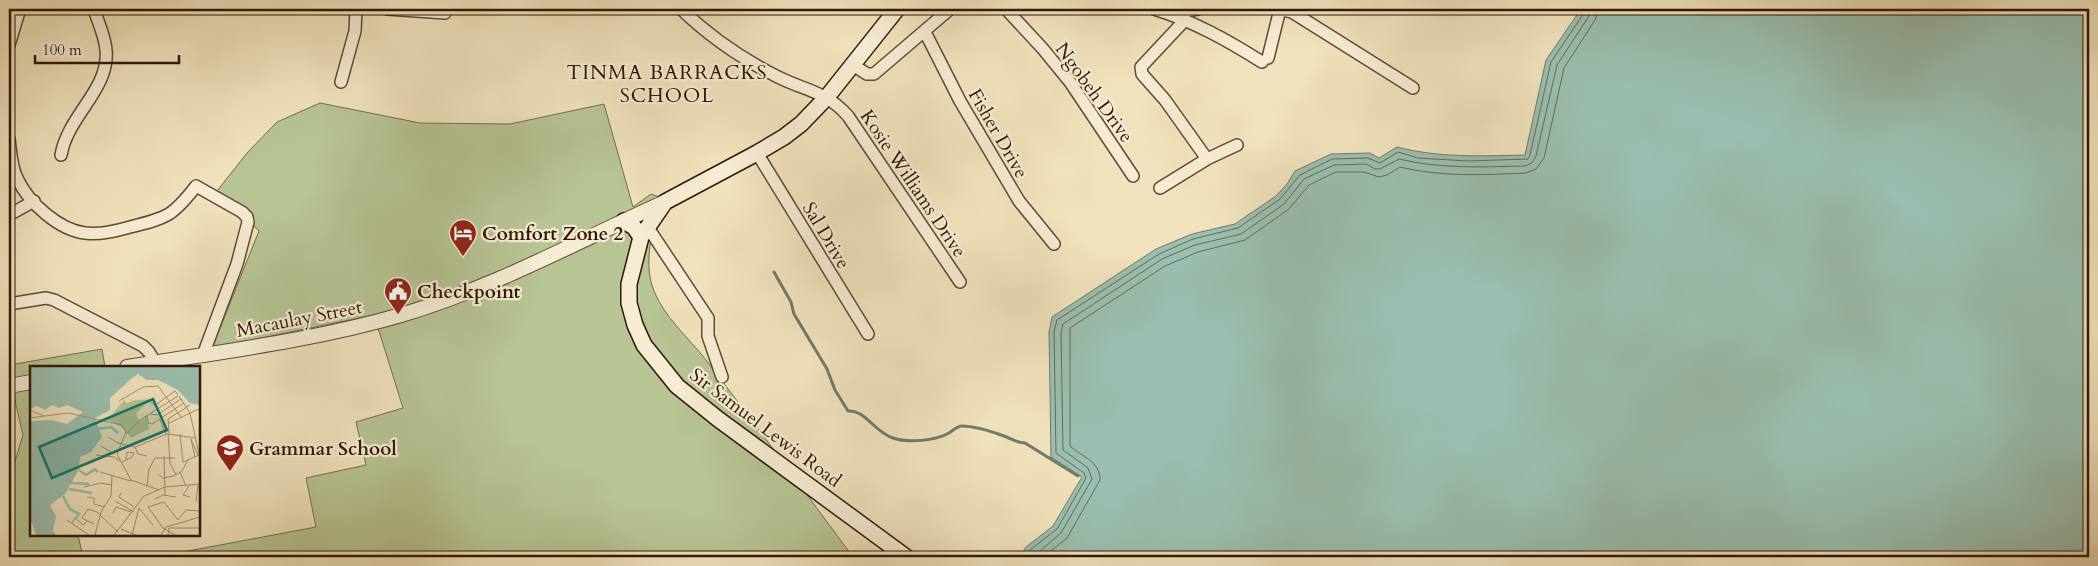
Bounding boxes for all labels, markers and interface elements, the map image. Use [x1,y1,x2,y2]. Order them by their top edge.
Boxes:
scale bar [35,32,179,64]
street label: Ngobeh Drive [1049,37,1139,148]
text: 100 m [42,40,82,60]
district label: TINMA BARRACKS SCHOOL [567,59,767,109]
street label: Fisher Drive [962,84,1034,183]
street label: Kosie Williams Drive [854,105,972,262]
street label: Sal Drive [796,197,856,274]
hotel icon: Comfort Zone 2 [448,218,478,257]
place label: Comfort Zone 2 [482,221,623,247]
public building icon: Checkpoint [383,276,413,315]
place label: Checkpoint [417,279,521,305]
street label: Macaulay Street [234,294,364,344]
street label: Sir Samuel Lewis Road [684,362,847,493]
inset map [30,366,200,536]
school or university icon: Grammar School [215,433,245,472]
place label: Grammar School [249,436,397,462]

